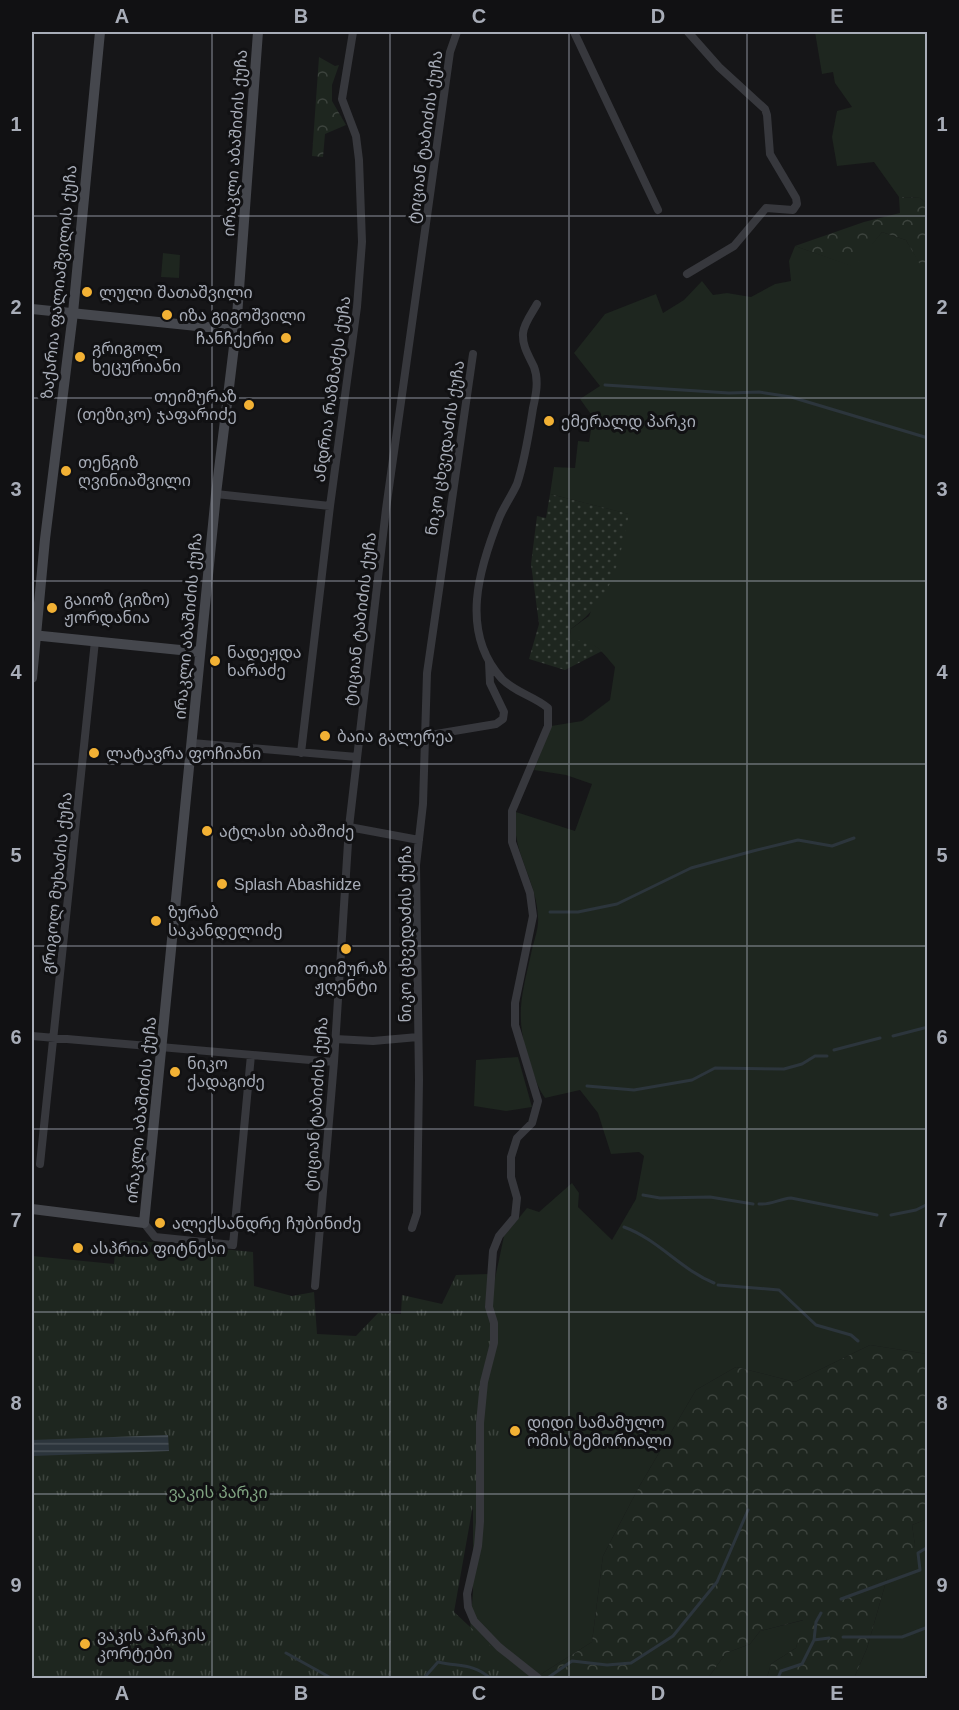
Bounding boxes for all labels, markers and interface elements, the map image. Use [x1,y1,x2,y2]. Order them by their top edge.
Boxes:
text: A [115,5,129,27]
text: B [294,5,308,27]
text: C [472,5,486,27]
text: D [651,5,665,27]
text: E [830,5,844,27]
street label: ირაკლი აბაშიძის ქუჩა [220,49,252,237]
street label: ტიციან ტაბიძის ქუჩა [404,49,447,225]
text: 1 [10,113,22,135]
text: 1 [936,113,948,135]
street label: ზაქარია ფალიაშვილის ქუჩა [38,164,82,400]
place label: ლული შათაშვილი [99,284,253,303]
marker: ლული შათაშვილი [80,285,94,299]
street label: ანდრია რაზმაძეს ქუჩა [311,295,355,483]
text: 2 [10,296,22,318]
text: 2 [936,296,948,318]
place label: იზა გიგოშვილი [179,307,306,326]
marker: იზა გიგოშვილი [160,308,174,322]
place label: ჩანჩქერი [196,330,274,348]
marker: ჩანჩქერი [279,331,293,345]
place label: გრიგოლ ხეცურიანი [92,340,181,376]
marker: გრიგოლ ხეცურიანი [73,350,87,364]
street label: ნიკო ცხვედაძის ქუჩა [423,359,469,537]
place label: თეიმურაზ (თეზიკო) ჯაფარიძე [77,388,237,424]
marker: თეიმურაზ (თეზიკო) ჯაფარიძე [242,398,256,412]
place label: ემერალდ პარკი [561,413,696,432]
marker: ემერალდ პარკი [542,414,556,428]
place label: თენგიზ ღვინიაშვილი [78,454,191,491]
marker: თენგიზ ღვინიაშვილი [59,464,73,478]
text: 3 [10,478,22,500]
text: 3 [936,478,948,500]
street label: ტიციან ტაბიძის ქუჩა [341,531,380,707]
street label: ირაკლი აბაშიძის ქუჩა [171,532,207,720]
place label: გაიოზ (გიზო) ჟორდანია [64,591,170,628]
marker: გაიოზ (გიზო) ჟორდანია [45,601,59,615]
place label: ნადეჟდა ხარაძე [227,644,302,680]
marker: ნადეჟდა ხარაძე [208,654,222,668]
text: 4 [10,661,22,683]
text: 4 [936,661,948,683]
place label: ბაია გალერეა [337,728,453,747]
marker: ბაია გალერეა [318,729,332,743]
place label: ლატავრა ფოჩიანი [106,745,261,764]
marker: ლატავრა ფოჩიანი [87,746,101,760]
street label: გრიგოლ მუხაძის ქუჩა [39,791,77,975]
place label: ატლასი აბაშიძე [219,823,355,842]
marker: ატლასი აბაშიძე [200,824,214,838]
text: 5 [10,844,22,866]
text: 5 [936,844,948,866]
street label: ნიკო ცხვედაძის ქუჩა [397,845,416,1023]
place label: Splash Abashidze [234,876,361,893]
marker: Splash Abashidze [215,877,229,891]
place label: ზურაბ საკანდელიძე [168,904,283,941]
marker: ზურაბ საკანდელიძე [149,914,163,928]
marker: თეიმურაზ ჟღენტი [339,942,353,956]
place label: თეიმურაზ ჟღენტი [304,960,388,996]
street label: ირაკლი აბაშიძის ქუჩა [123,1016,161,1204]
street label: ტიციან ტაბიძის ქუჩა [301,1016,332,1192]
text: 6 [10,1026,22,1048]
text: 6 [936,1026,948,1048]
place label: ნიკო ქადაგიძე [187,1055,265,1092]
marker: ნიკო ქადაგიძე [168,1065,182,1079]
text: 7 [10,1209,22,1231]
text: 7 [936,1209,948,1231]
place label: ალექსანდრე ჩუბინიძე [172,1215,361,1234]
marker: ალექსანდრე ჩუბინიძე [153,1216,167,1230]
place label: ასპრია ფიტნესი [90,1240,226,1258]
marker: ასპრია ფიტნესი [71,1241,85,1255]
text: 8 [10,1392,22,1414]
text: 8 [936,1392,948,1414]
place label: დიდი სამამულო ომის მემორიალი [527,1414,672,1451]
marker: დიდი სამამულო ომის მემორიალი [508,1424,522,1438]
park label: ვაკის პარკი [168,1484,268,1502]
text: 9 [10,1574,22,1596]
text: 9 [936,1574,948,1596]
place label: ვაკის პარკის კორტები [97,1627,206,1663]
marker: ვაკის პარკის კორტები [78,1637,92,1651]
text: A [115,1682,129,1704]
text: B [294,1682,308,1704]
text: C [472,1682,486,1704]
text: D [651,1682,665,1704]
text: E [830,1682,844,1704]

